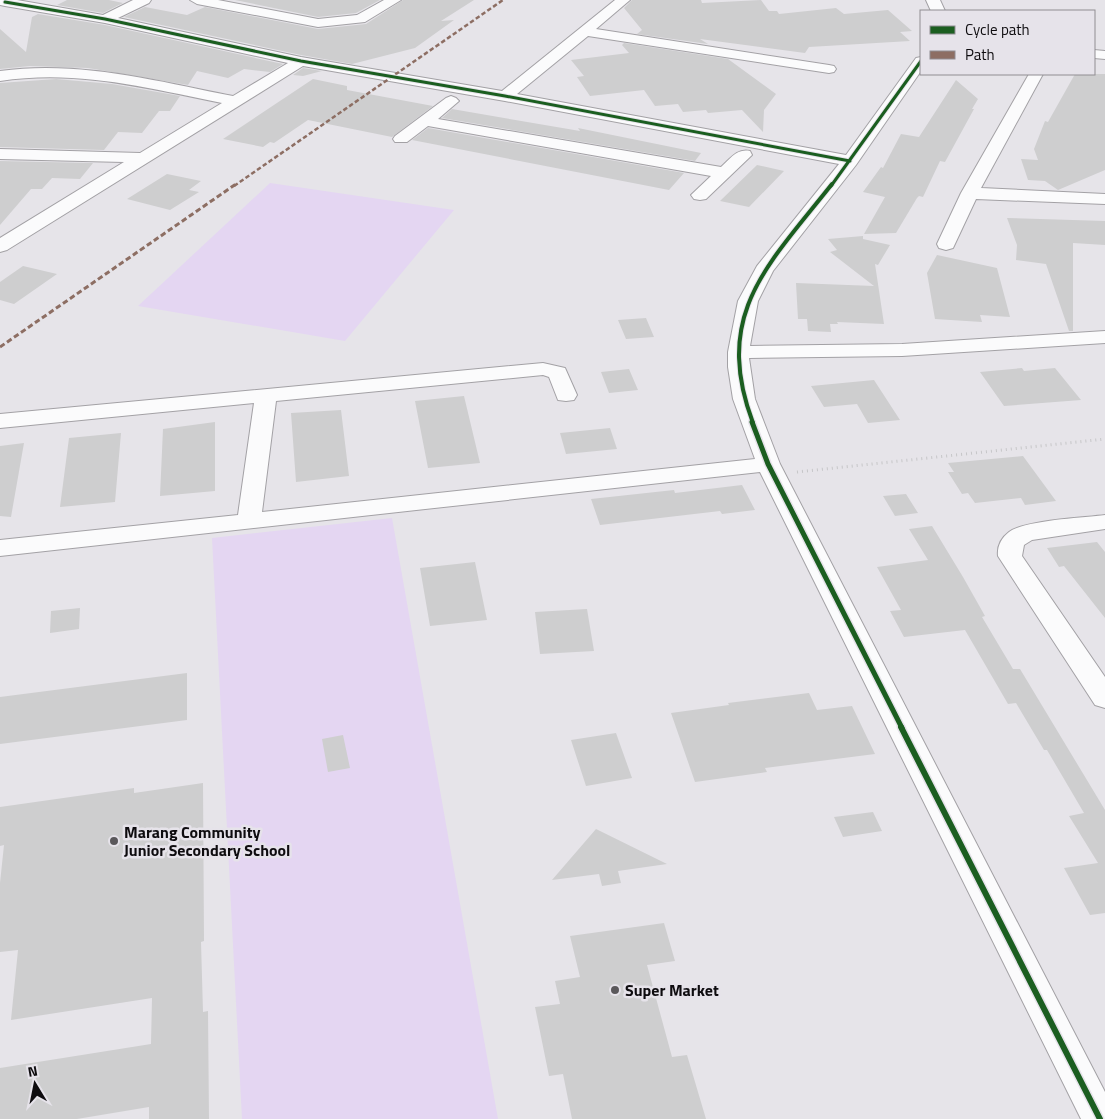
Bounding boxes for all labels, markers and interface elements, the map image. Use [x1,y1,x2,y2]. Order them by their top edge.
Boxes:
legend [920,10,1095,75]
text: Cycle path [965,18,1030,41]
text: Path [965,43,995,66]
place label: Marang Community Junior Secondary School [124,820,290,862]
marker: Marang Community Junior Secondary School [108,835,120,847]
place label: Super Market [625,978,719,1002]
marker: Super Market [609,984,621,996]
north arrow [10,1059,60,1109]
text: N [26,1060,39,1082]

